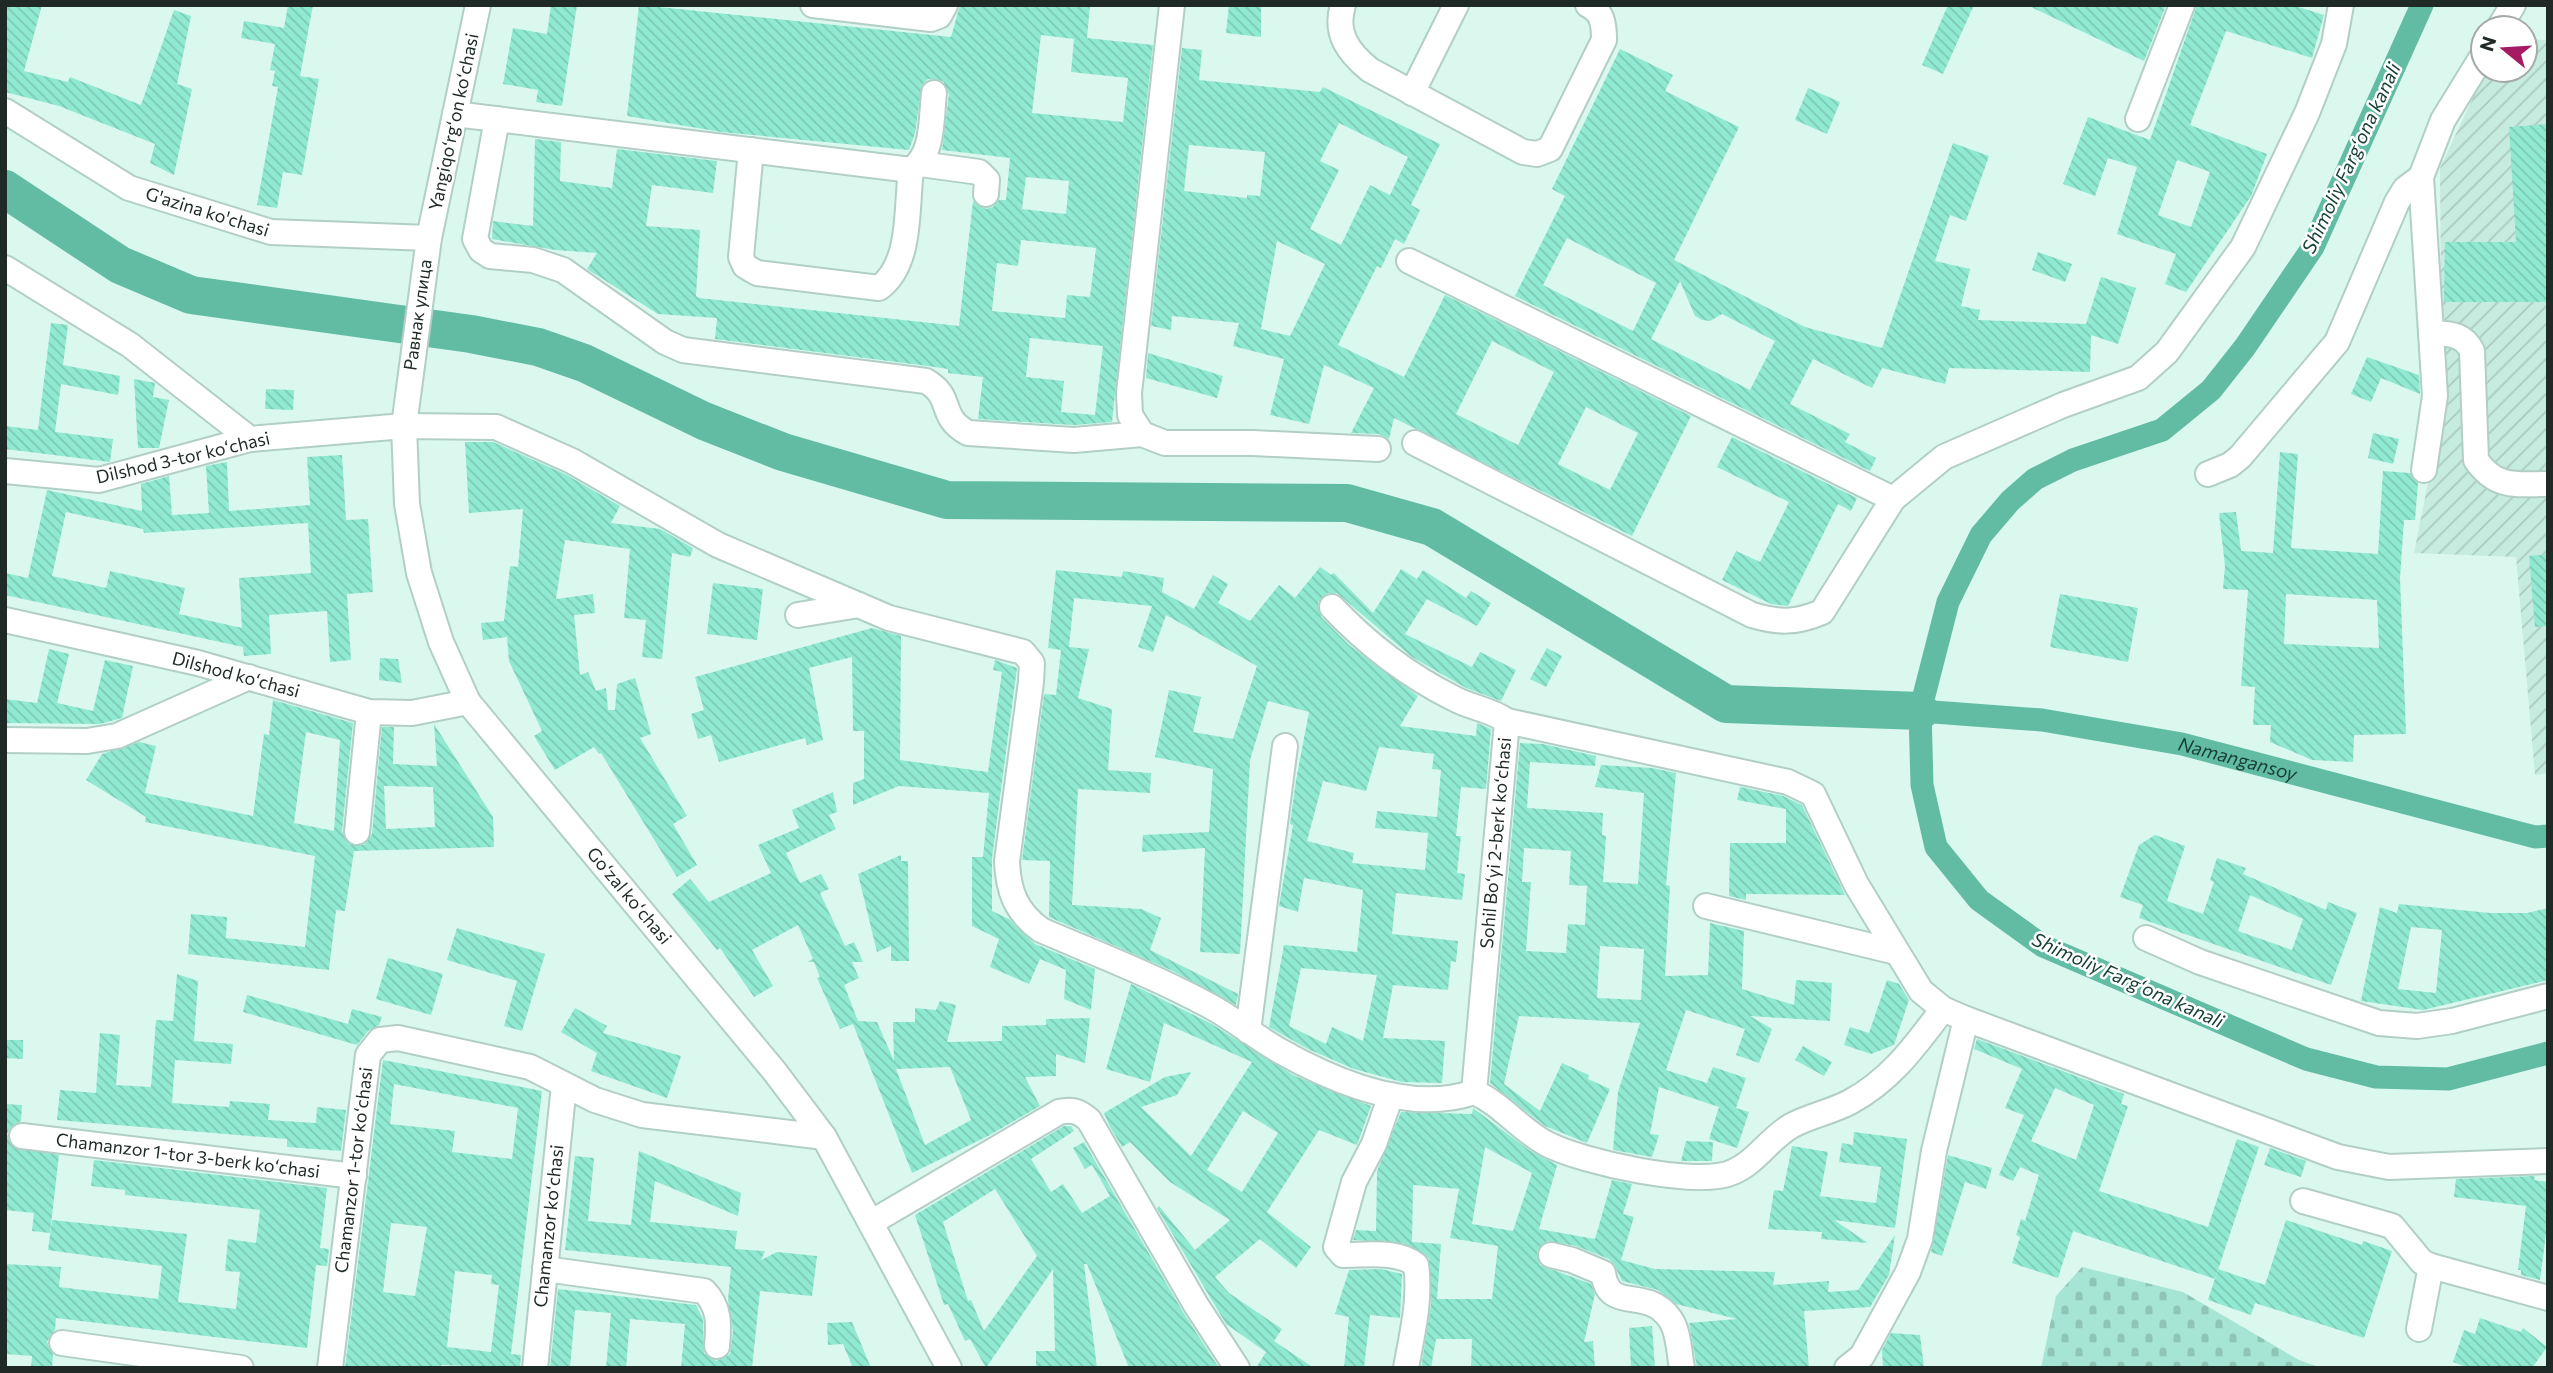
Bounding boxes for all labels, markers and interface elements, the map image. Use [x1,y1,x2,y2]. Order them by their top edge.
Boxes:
north arrow [2469,14,2539,84]
street label: Yangiqoʻrgʻon koʻchasi [423,31,483,212]
text: N [2474,33,2500,54]
water label: Shimoliy Fargʻona kanali [2296,58,2405,257]
street label: G'azina ko'chasi [143,182,272,241]
street label: Равнак улица [398,258,436,372]
street label: Dilshod 3-tor koʻchasi [94,426,272,488]
street label: Dilshod koʻchasi [170,646,302,702]
water label: Namangansoy [2176,732,2301,785]
street label: Sohil Boʻyi 2-berk koʻchasi [1475,736,1515,949]
street label: Goʻzal koʻchasi [583,842,677,948]
water label: Shimoliy Fargʻona kanali [2029,927,2229,1033]
street label: Chamanzor 1-tor koʻchasi [329,1066,377,1274]
street label: Chamanzor 1-tor 3-berk koʻchasi [55,1128,321,1182]
street label: Chamanzor koʻchasi [529,1143,567,1308]

